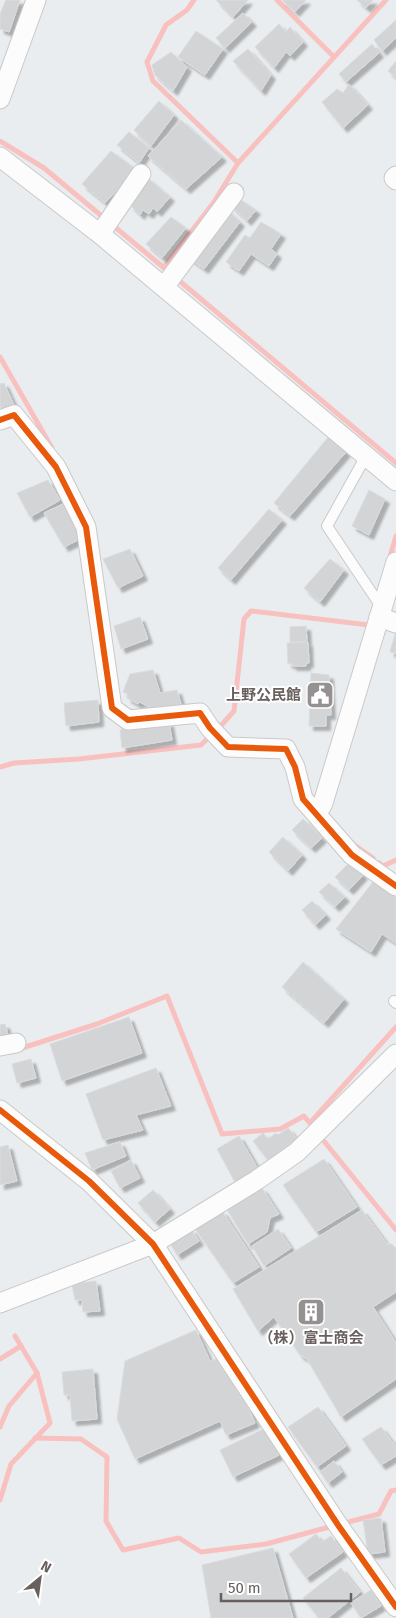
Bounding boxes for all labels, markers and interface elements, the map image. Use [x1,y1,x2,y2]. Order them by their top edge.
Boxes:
public building icon: 上野公民館 [305,680,335,710]
place label: 上野公民館 [226,686,301,704]
building icon: （株）富士商会 [296,1297,326,1327]
place label: （株）富士商会 [258,1329,364,1347]
north arrow [15,1553,65,1603]
text: N [38,1557,54,1577]
scale bar [221,1570,351,1602]
text: 50 m [228,1579,261,1597]

